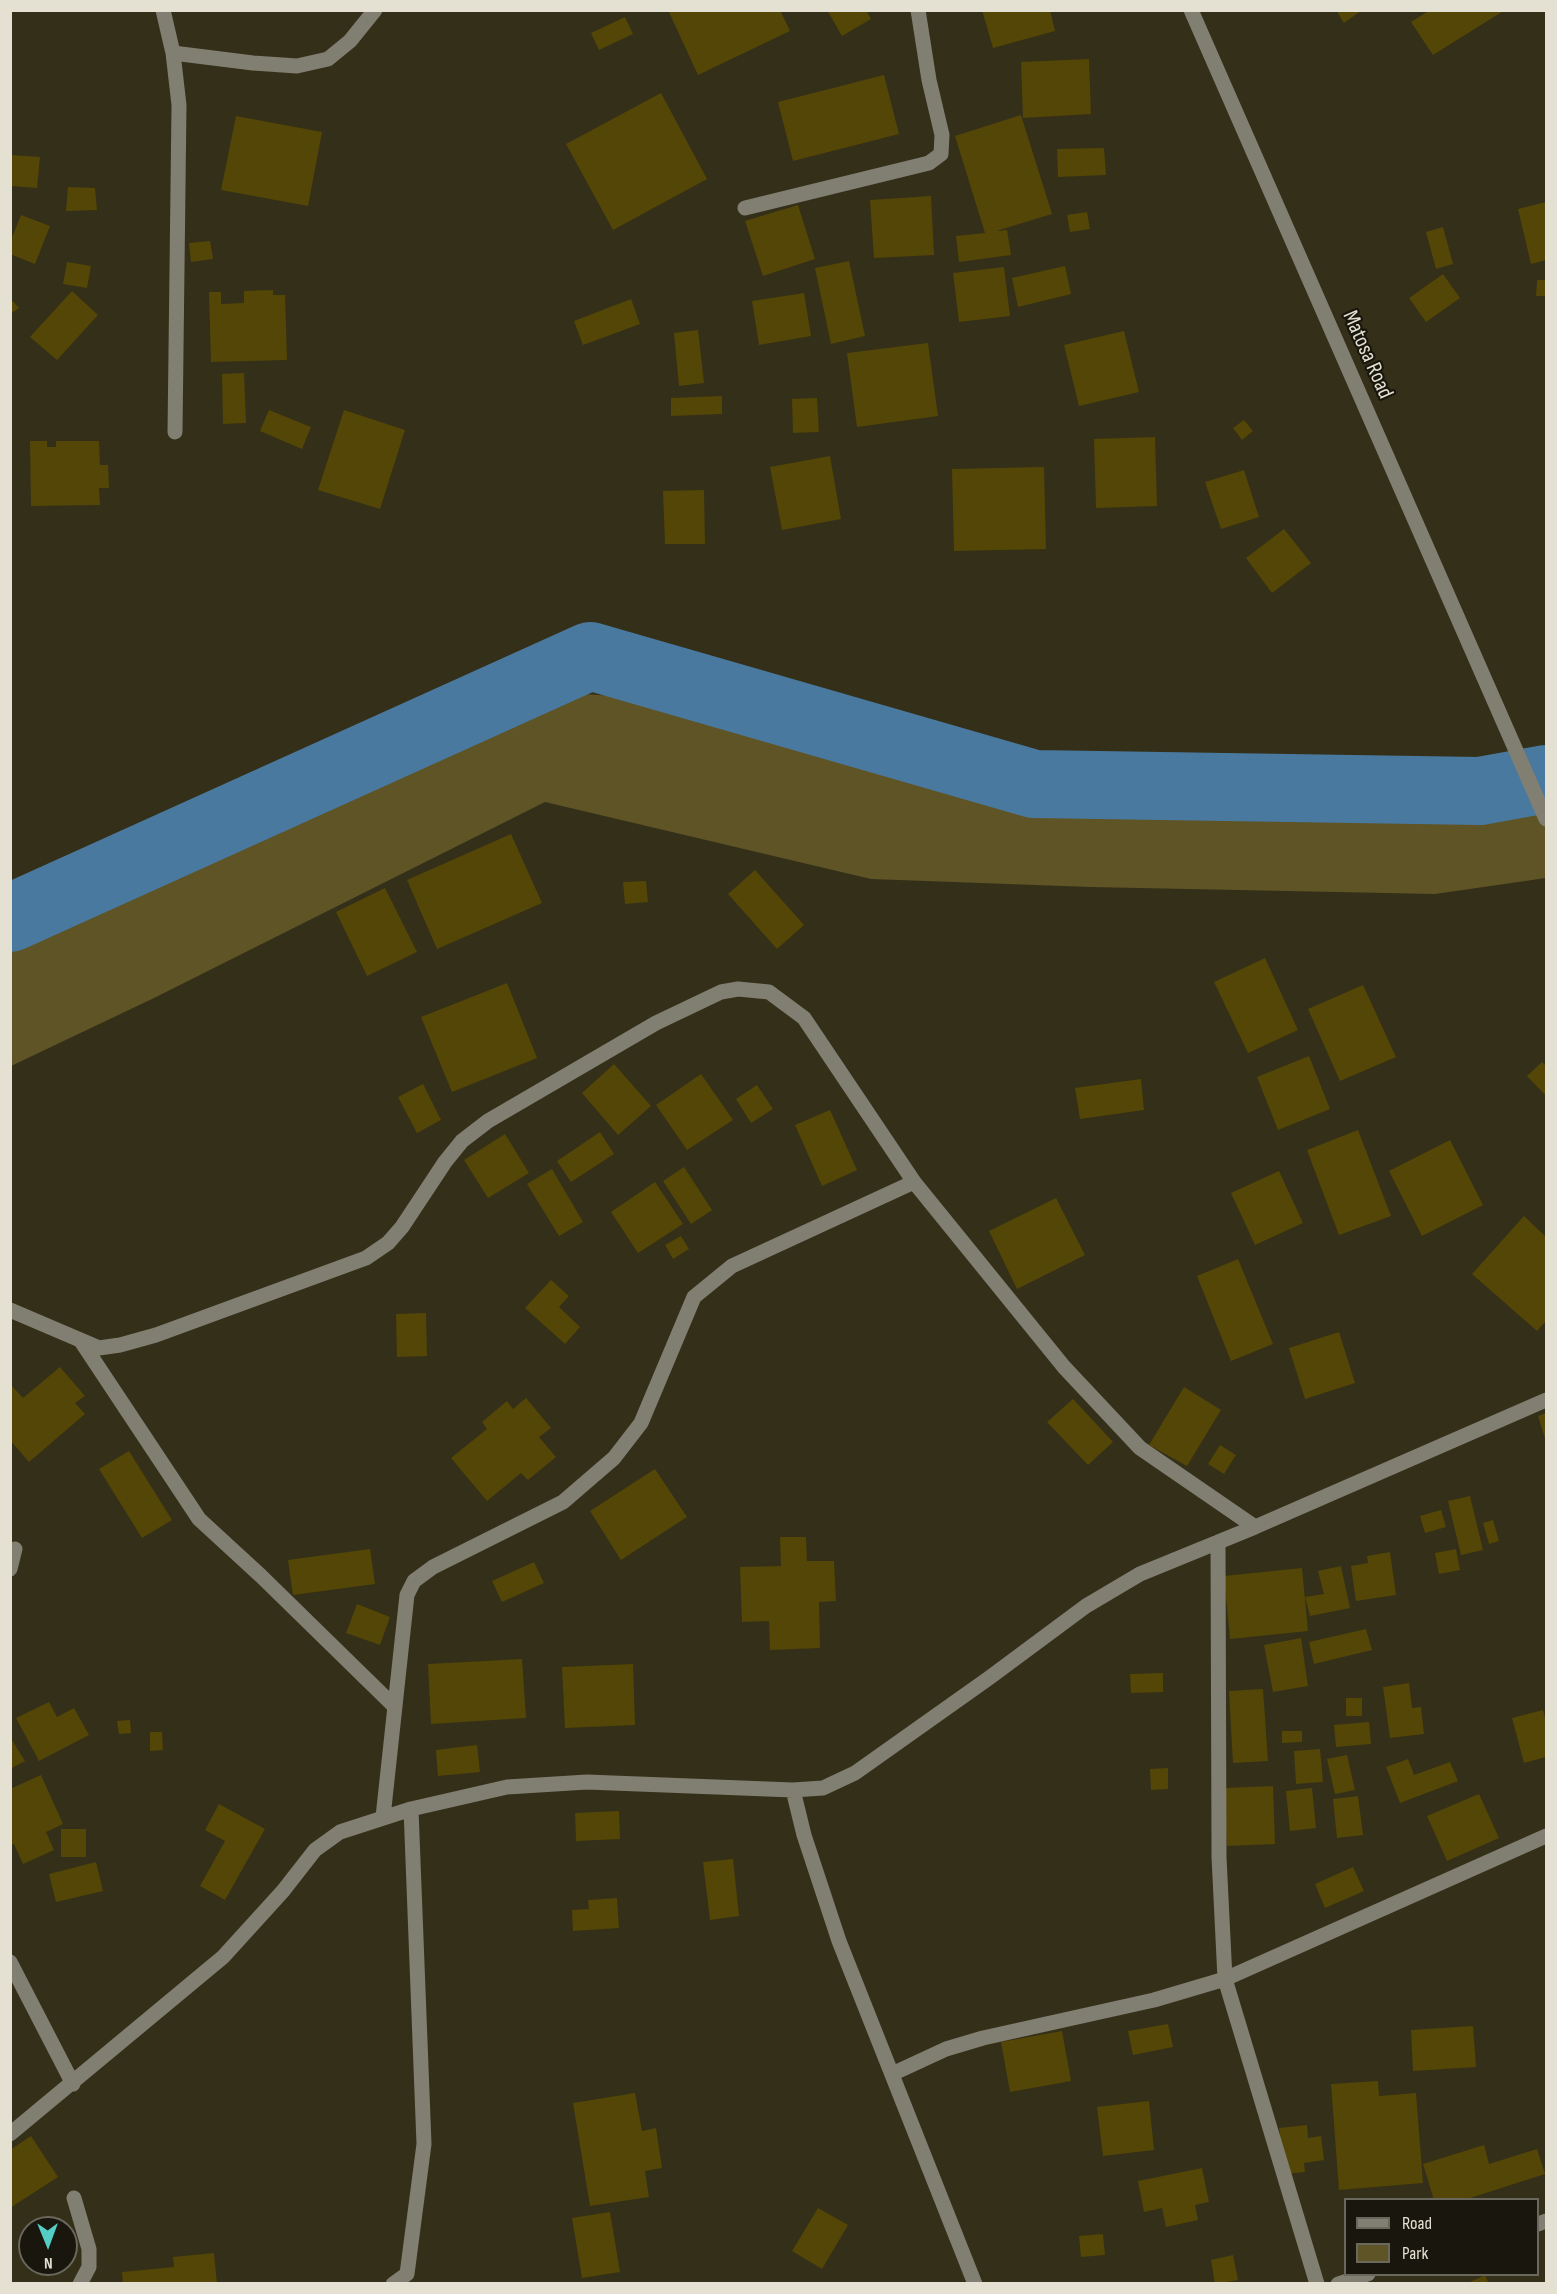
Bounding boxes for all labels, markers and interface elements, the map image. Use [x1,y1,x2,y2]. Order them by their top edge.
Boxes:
street label: Matosa Road [1336,307,1398,403]
legend [1344,2198,1539,2276]
text: Road [1402,2213,1432,2234]
north arrow [18,2216,78,2276]
text: Park [1402,2243,1428,2264]
text: N [44,2253,53,2272]

